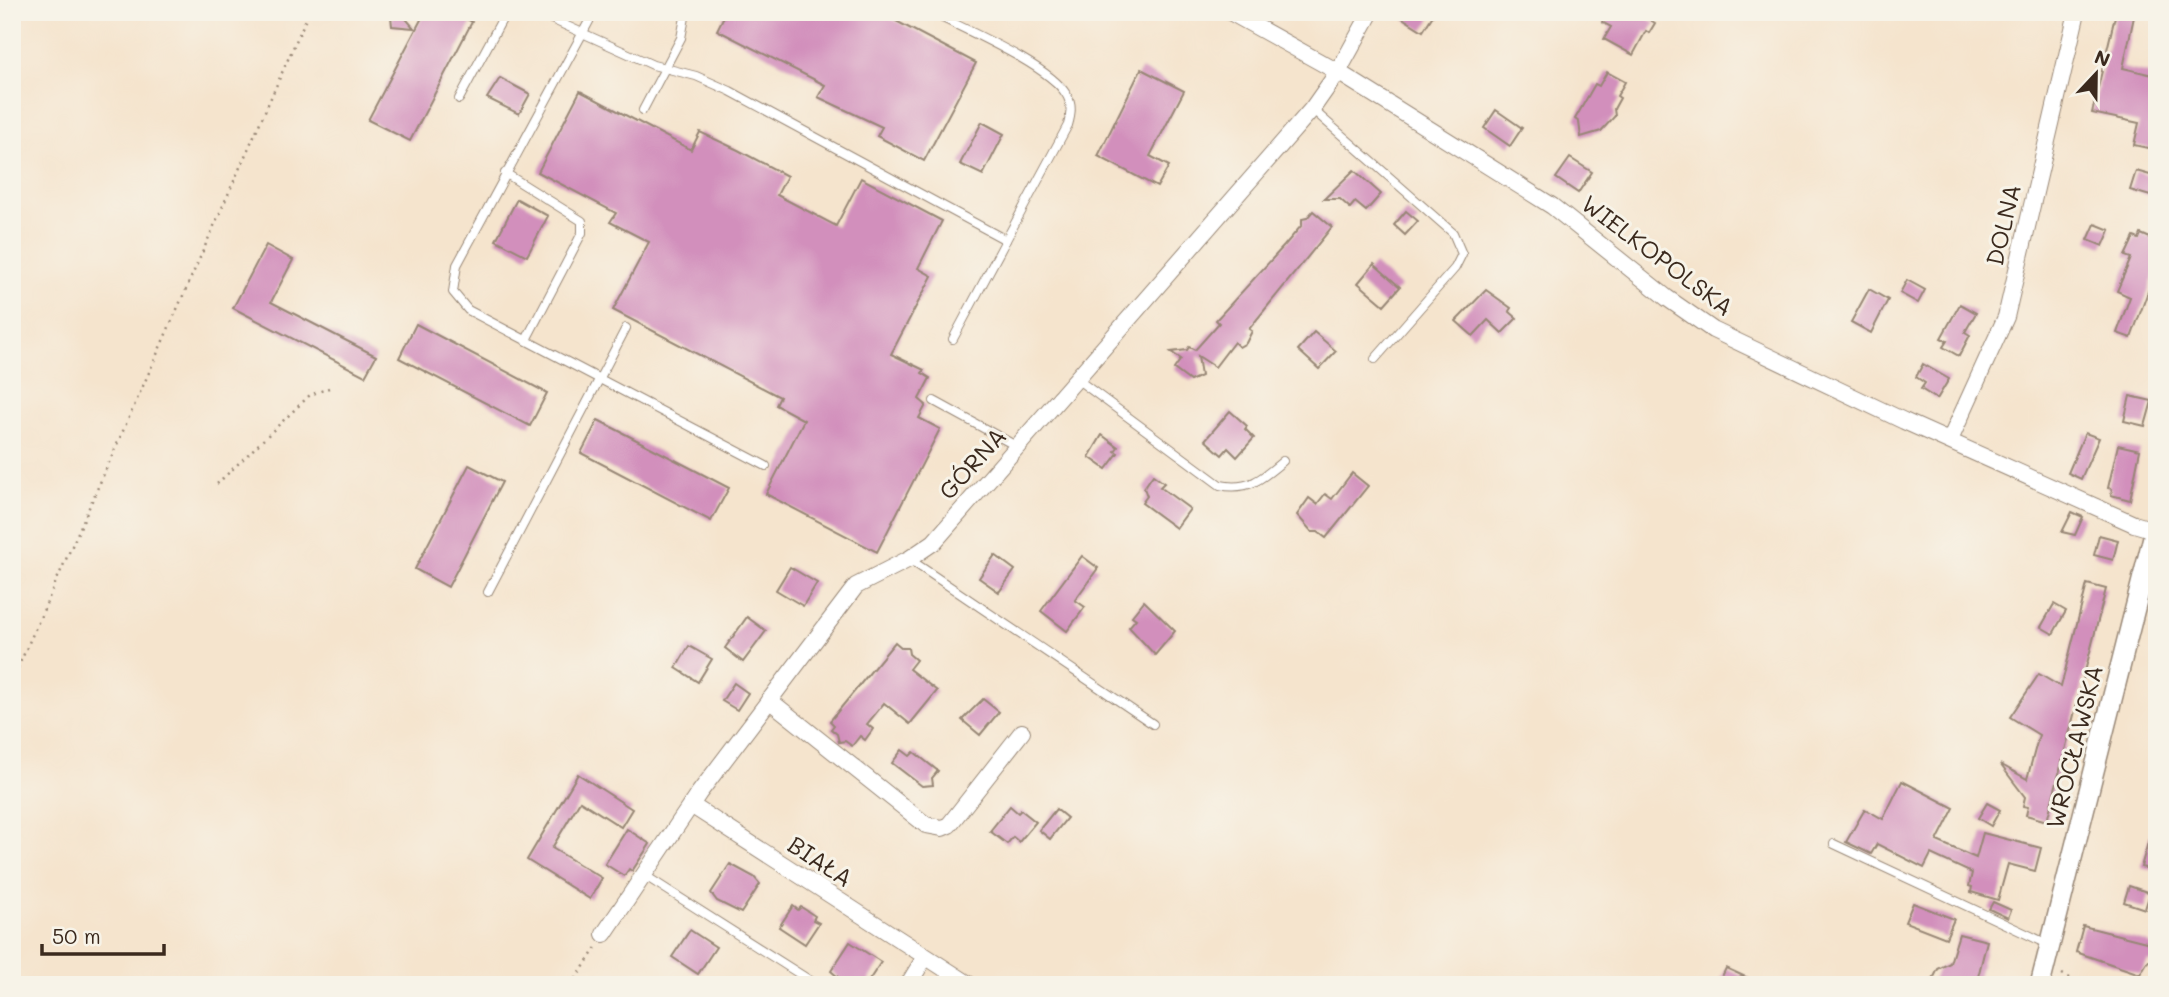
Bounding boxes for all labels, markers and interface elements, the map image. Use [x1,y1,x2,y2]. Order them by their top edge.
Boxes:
north arrow [2060,38,2130,108]
text: N [2091,43,2114,72]
street label: DOLNA [1978,181,2027,268]
street label: WIELKOPOLSKA [1576,187,1740,322]
street label: GÓRNA [931,420,1012,506]
street label: WROCŁAWSKA [2038,662,2109,832]
street label: BIAŁA [782,828,859,893]
scale bar [42,913,164,957]
text: 50 m [52,922,101,949]

